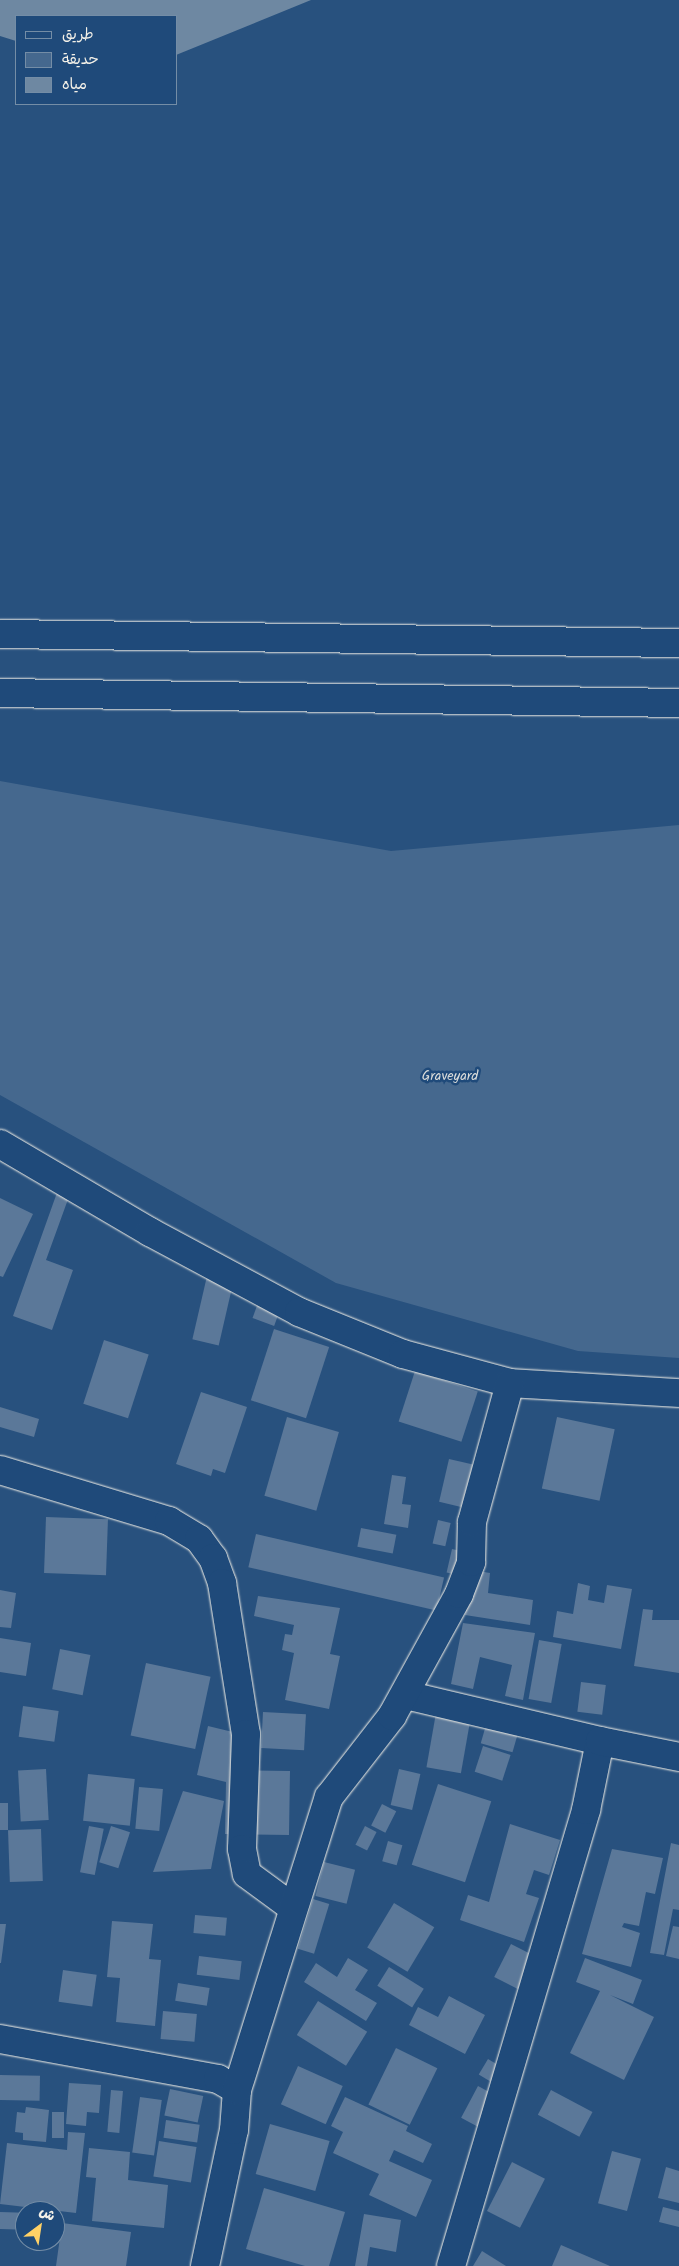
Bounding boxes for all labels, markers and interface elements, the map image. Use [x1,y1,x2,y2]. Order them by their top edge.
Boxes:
legend [15,15,178,105]
text: طريق [62,23,94,47]
text: حديقة [62,48,99,72]
text: مياه [62,73,87,97]
park label: Graveyard [422,1068,478,1084]
north arrow [15,2201,65,2251]
text: ش [35,2201,59,2227]

